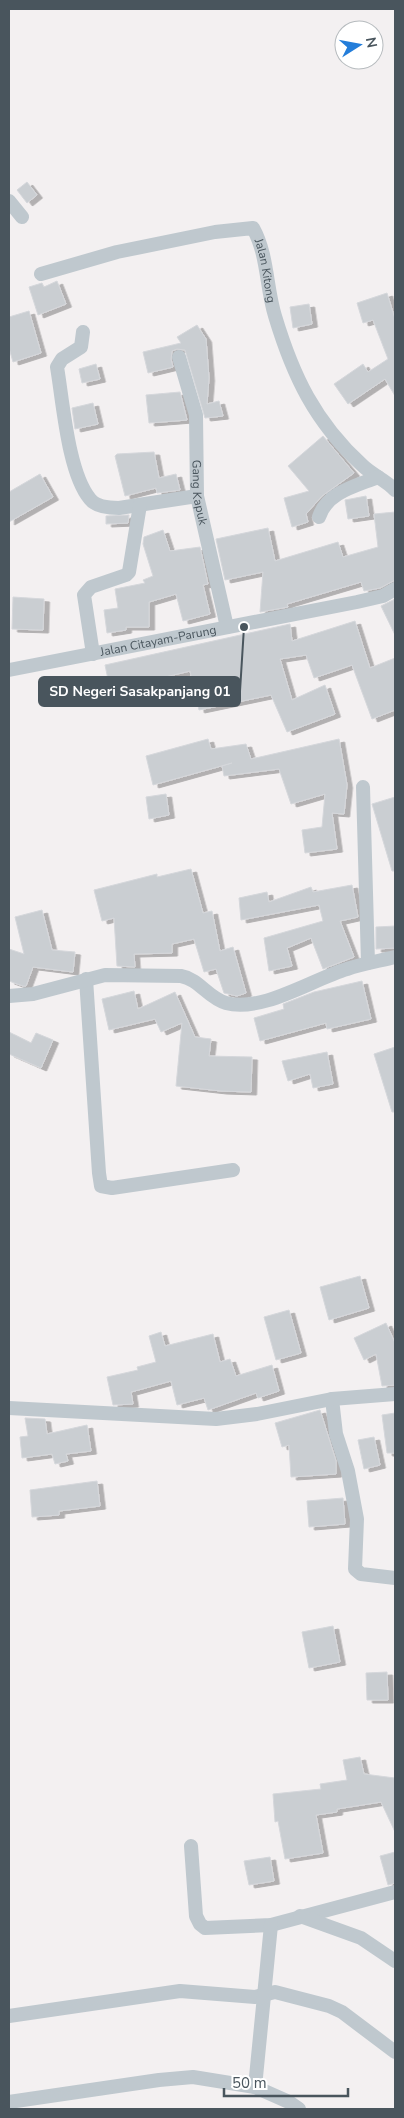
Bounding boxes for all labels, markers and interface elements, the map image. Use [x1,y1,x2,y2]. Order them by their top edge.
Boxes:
north arrow [334,20,384,70]
text: N [361,36,382,50]
street label: Jalan Kitong [250,235,279,304]
street label: Gang Kapuk [189,460,212,527]
street label: Jalan Citayam-Parung [98,622,218,660]
callout: SD Negeri Sasakpanjang 01 [39,677,240,706]
text: SD Negeri Sasakpanjang 01 [49,682,231,701]
scale bar [224,2066,348,2098]
text: 50 m [232,2073,267,2093]

